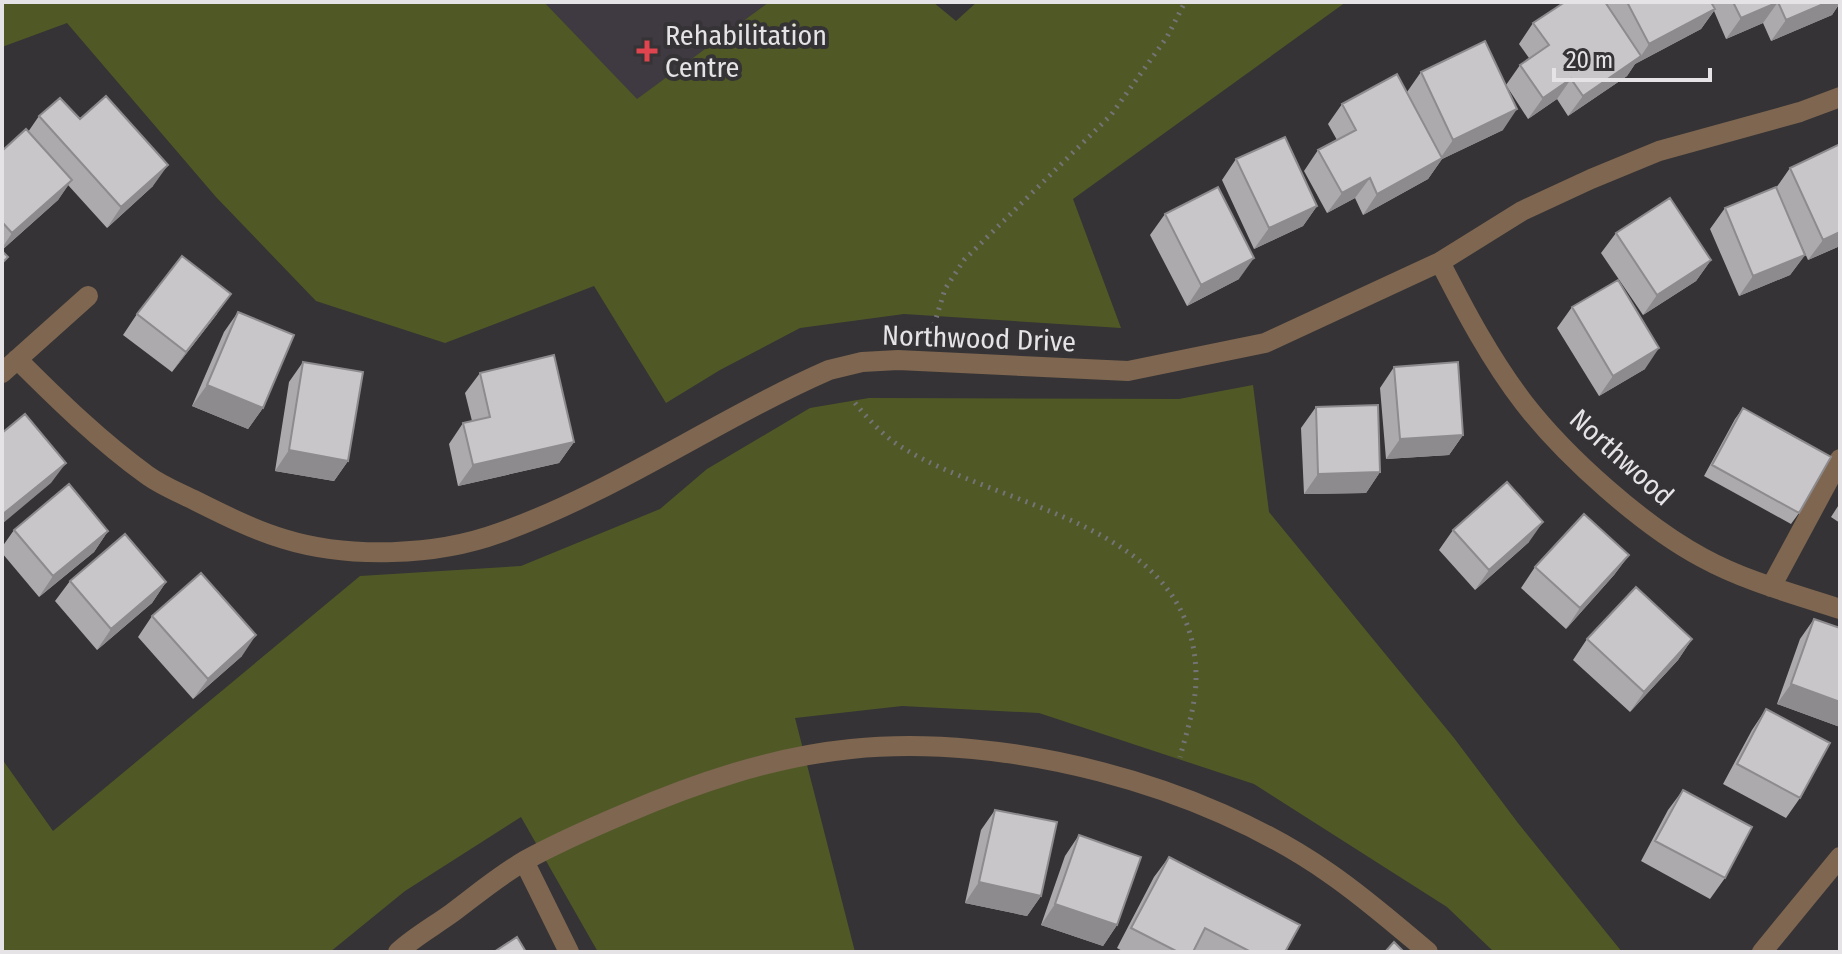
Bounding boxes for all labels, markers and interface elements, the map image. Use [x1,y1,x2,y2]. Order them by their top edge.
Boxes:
place label: Rehabilitation Centre [665,19,827,84]
scale bar [1554,32,1710,82]
marker: Rehabilitation Centre [636,40,658,62]
text: 20 m [1566,46,1613,74]
street label: Northwood Drive [881,319,1077,358]
street label: Northwood [1563,402,1680,513]

